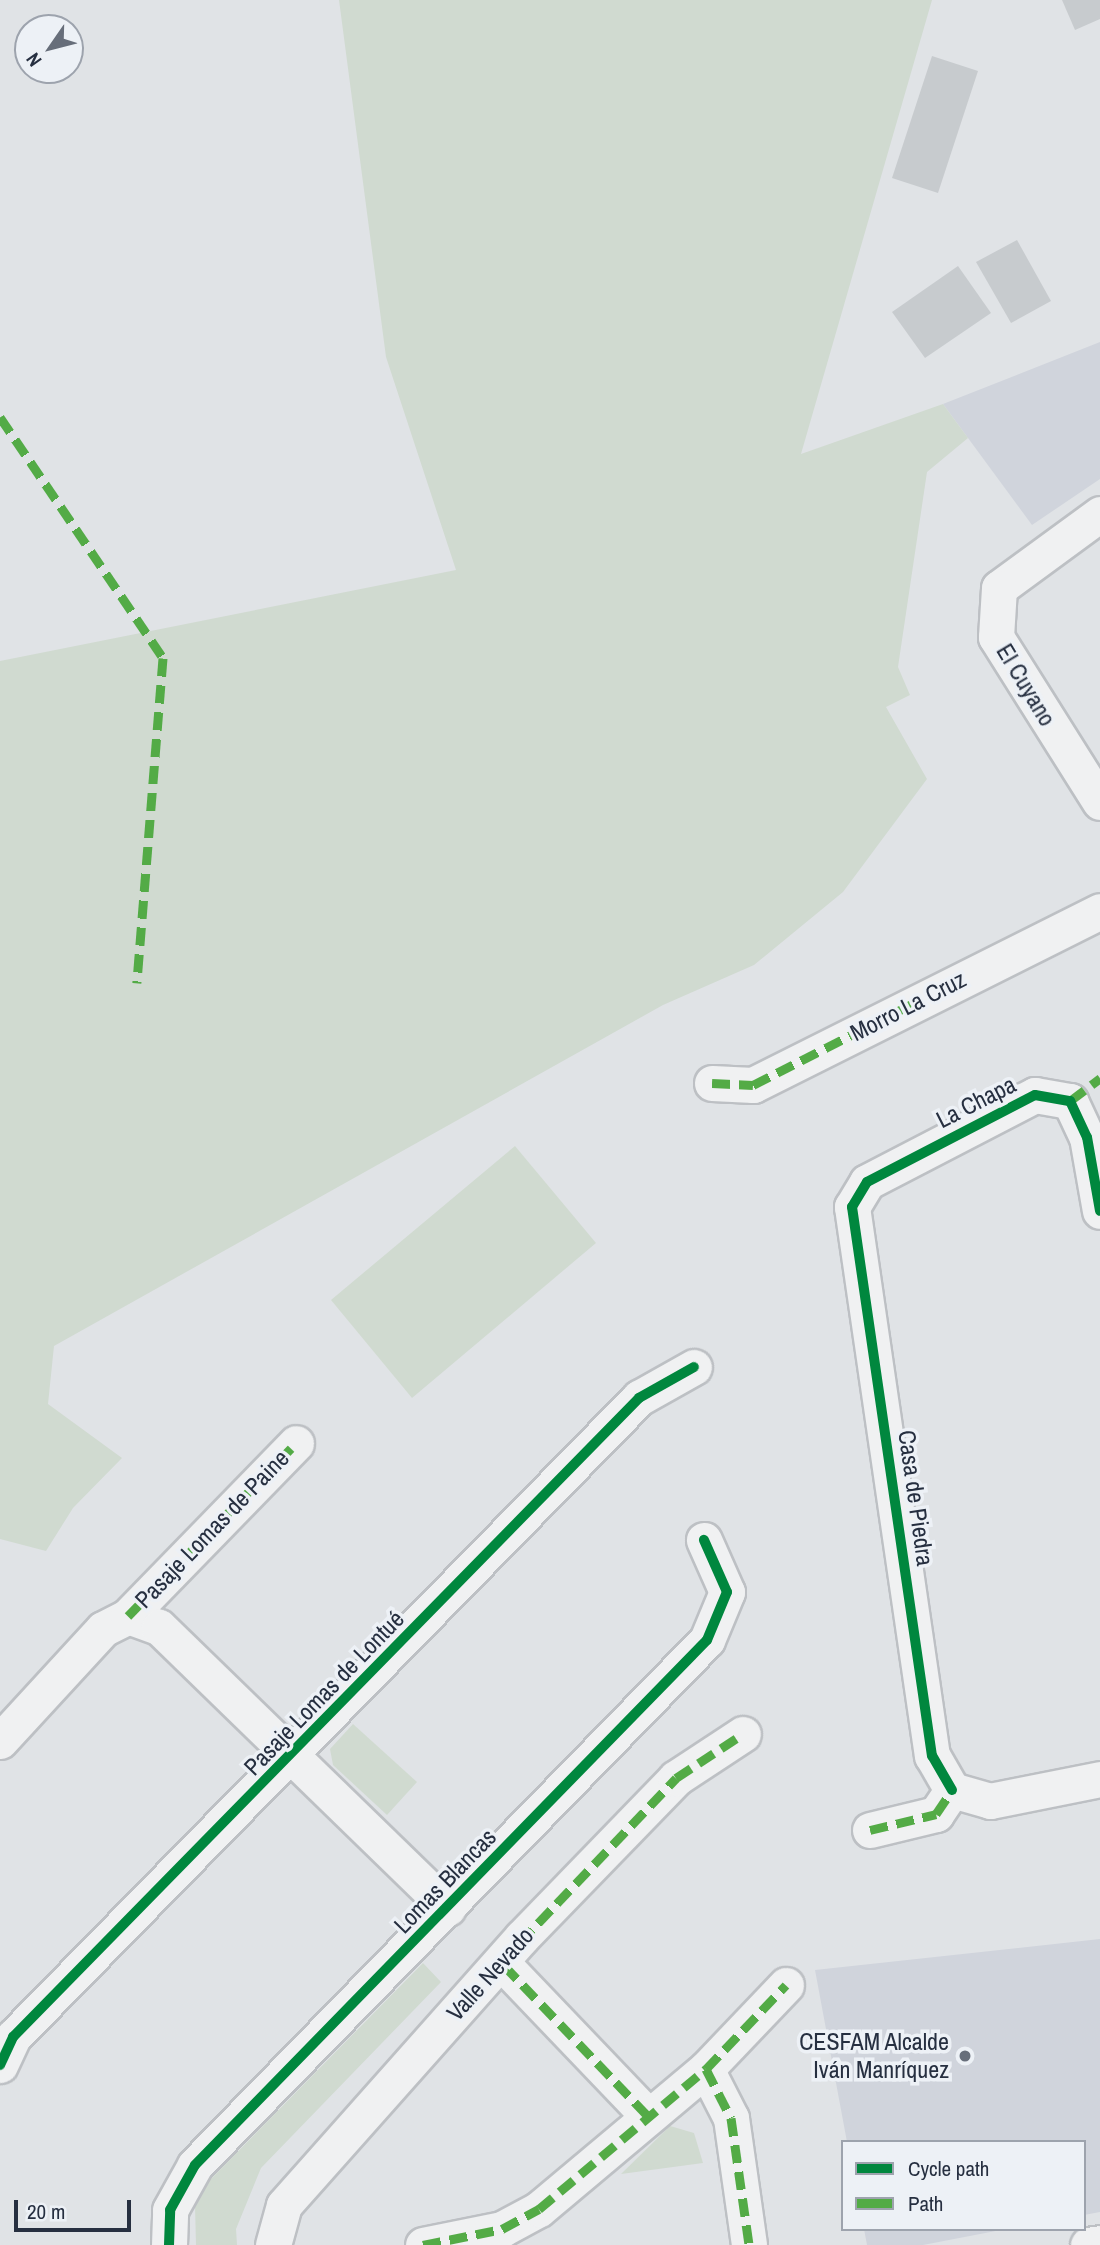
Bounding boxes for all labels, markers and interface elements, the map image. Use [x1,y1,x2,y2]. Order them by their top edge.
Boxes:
north arrow [14,14,84,84]
text: N [20,48,47,72]
street label: El Cuyano [990,639,1062,731]
street label: Morro La Cruz [845,965,971,1047]
street label: La Chapa [931,1070,1021,1134]
street label: Casa de Piedra [892,1428,940,1568]
street label: Pasaje Lomas de Paine [129,1444,295,1614]
street label: Pasaje Lomas de Lontué [238,1605,410,1781]
street label: Lomas Blancas [388,1823,502,1939]
street label: Valle Nevado [441,1921,539,2027]
place label: CESFAM Alcalde Iván Manríquez [798,2028,949,2084]
marker: CESFAM Alcalde Iván Manríquez [955,2046,975,2066]
legend [841,2140,1086,2231]
text: Cycle path [908,2154,989,2183]
scale bar [18,2186,135,2230]
text: Path [908,2189,943,2218]
text: 20 m [27,2197,65,2226]

